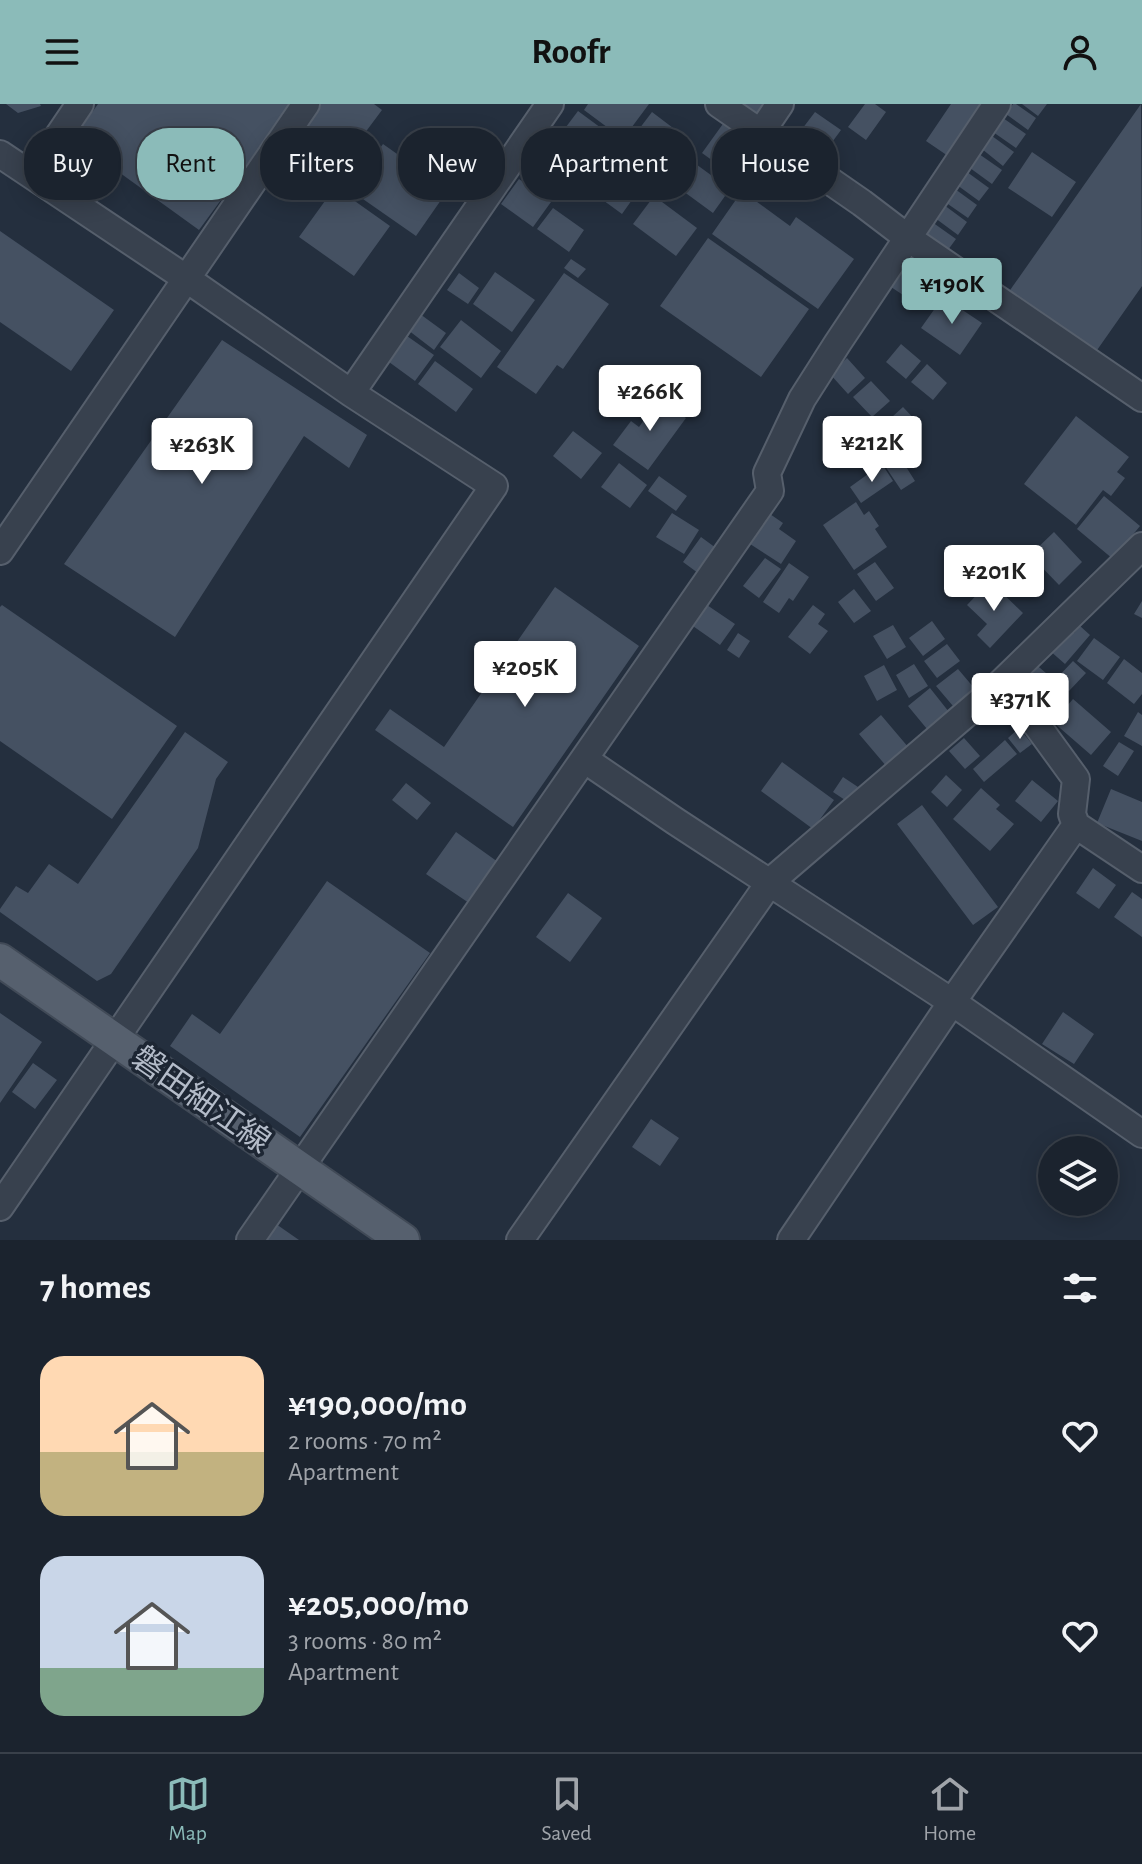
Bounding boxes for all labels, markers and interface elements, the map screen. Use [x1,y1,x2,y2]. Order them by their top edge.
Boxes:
icon: menu [40,30,84,74]
icon: person [1058,30,1102,74]
text: Roofr [531,34,611,70]
chip: Buy [24,128,121,200]
chip: Rent [137,128,244,200]
chip: Filters [260,128,382,200]
chip: New [398,128,505,200]
chip: Apartment [521,128,696,200]
chip: House [712,128,838,200]
pin: ¥190K [896,258,1008,326]
text: ¥190K [920,271,984,297]
pin: ¥266K [594,365,706,433]
text: ¥266K [617,378,683,404]
pin: ¥212K [816,416,928,484]
pin: ¥263K [146,418,258,486]
text: ¥212K [841,429,903,455]
text: ¥263K [170,431,234,457]
pin: ¥201K [938,545,1050,613]
text: ¥201K [962,558,1026,584]
pin: ¥205K [469,641,581,709]
text: ¥205K [492,654,558,680]
pin: ¥371K [964,673,1076,741]
text: ¥371K [990,686,1050,712]
street label: 磐田細江線 [126,1039,277,1159]
map controls [1038,1136,1118,1216]
button: layers [1038,1136,1118,1216]
icon: filters [1058,1266,1102,1310]
text: 7 homes [40,1271,151,1305]
icon: home [104,1388,200,1484]
text: ¥190,000/mo [288,1388,467,1422]
icon: heart [1058,1414,1102,1458]
text: 2 rooms · 70 m² [288,1428,441,1454]
text: Apartment [288,1459,399,1485]
icon: home [104,1588,200,1684]
text: ¥205,000/mo [288,1588,469,1622]
icon: heart [1058,1614,1102,1658]
text: 3 rooms · 80 m² [288,1628,442,1654]
text: Apartment [288,1659,399,1685]
tab: Map [166,1772,210,1846]
tab: Saved [541,1772,592,1846]
tab: Home [923,1772,976,1846]

